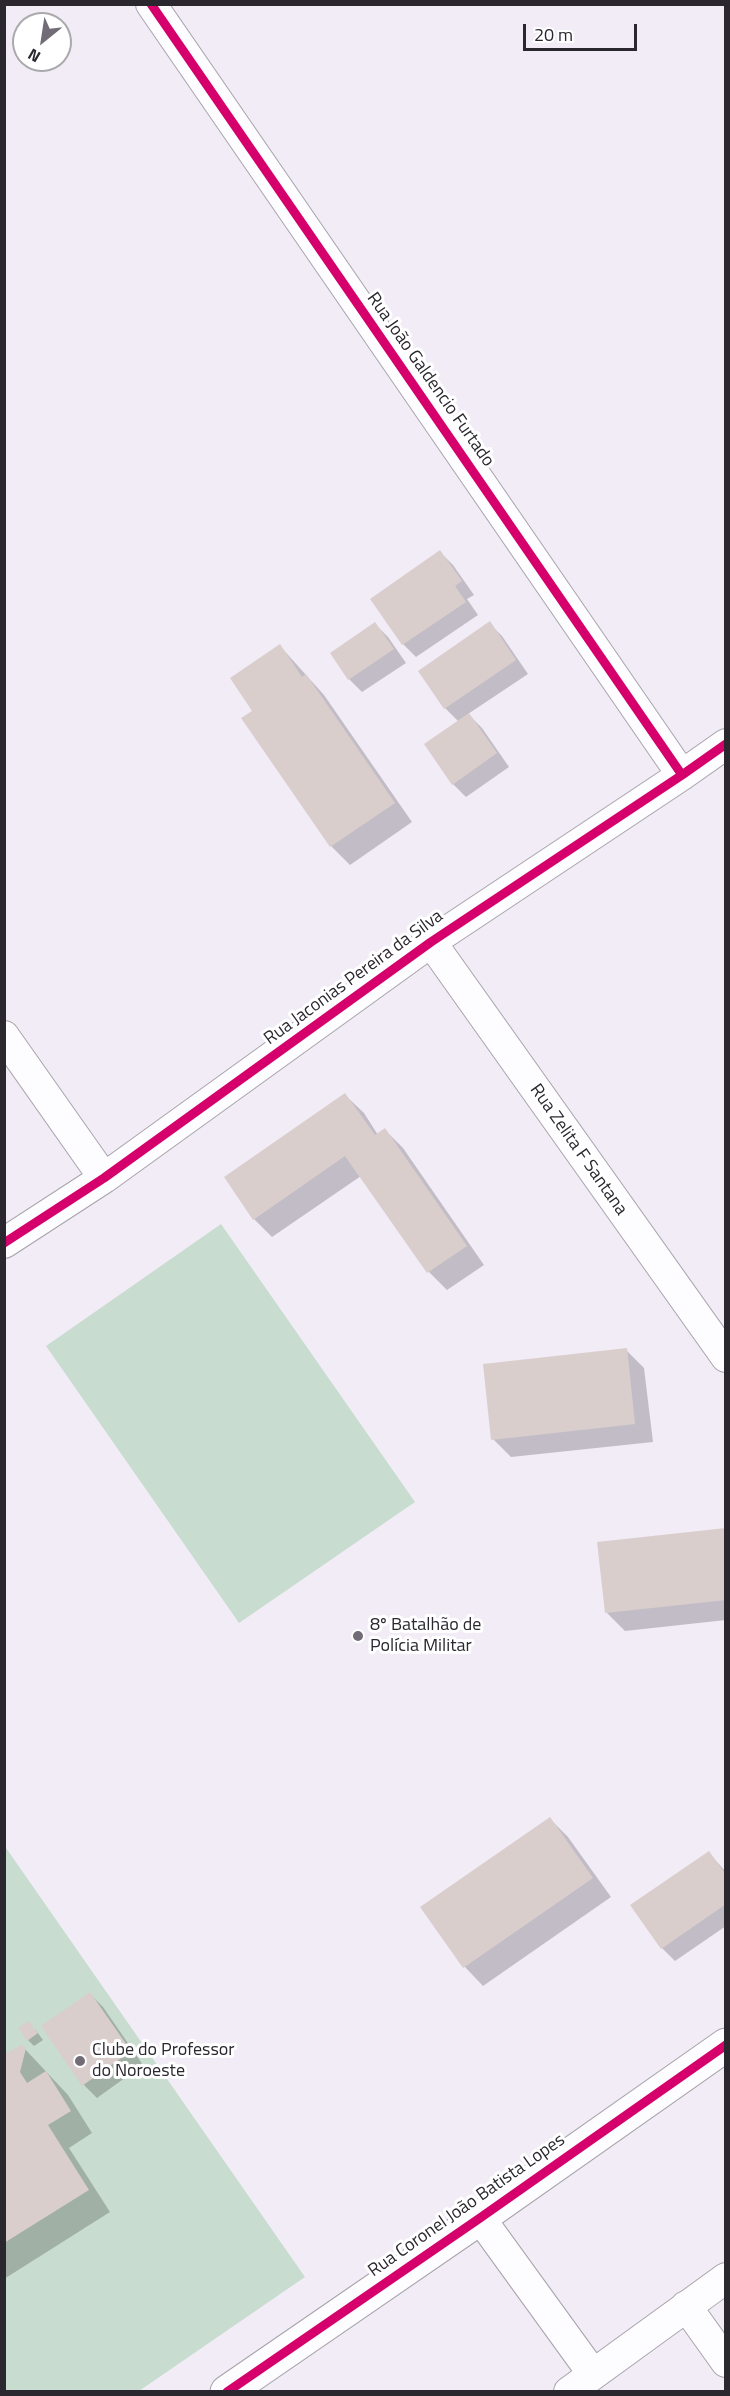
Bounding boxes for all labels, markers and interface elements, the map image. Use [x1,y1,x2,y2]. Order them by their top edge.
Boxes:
north arrow [12,12,72,72]
scale bar [526,12,640,50]
text: 20 m [534,21,573,48]
text: N [23,43,45,69]
street label: Rua João Galdencio Furtado [362,289,498,471]
street label: Rua Jaconias Pereira da Silva [260,906,448,1050]
street label: Rua Zelita F Santana [525,1080,631,1220]
place label: 8º Batalhão de Polícia Militar [370,1615,481,1658]
marker: 8º Batalhão de Polícia Militar [351,1629,365,1643]
place label: Clube do Professor do Noroeste [92,2040,235,2082]
marker: Clube do Professor do Noroeste [73,2054,87,2068]
street label: Rua Coronel João Batista Lopes [364,2130,570,2282]

